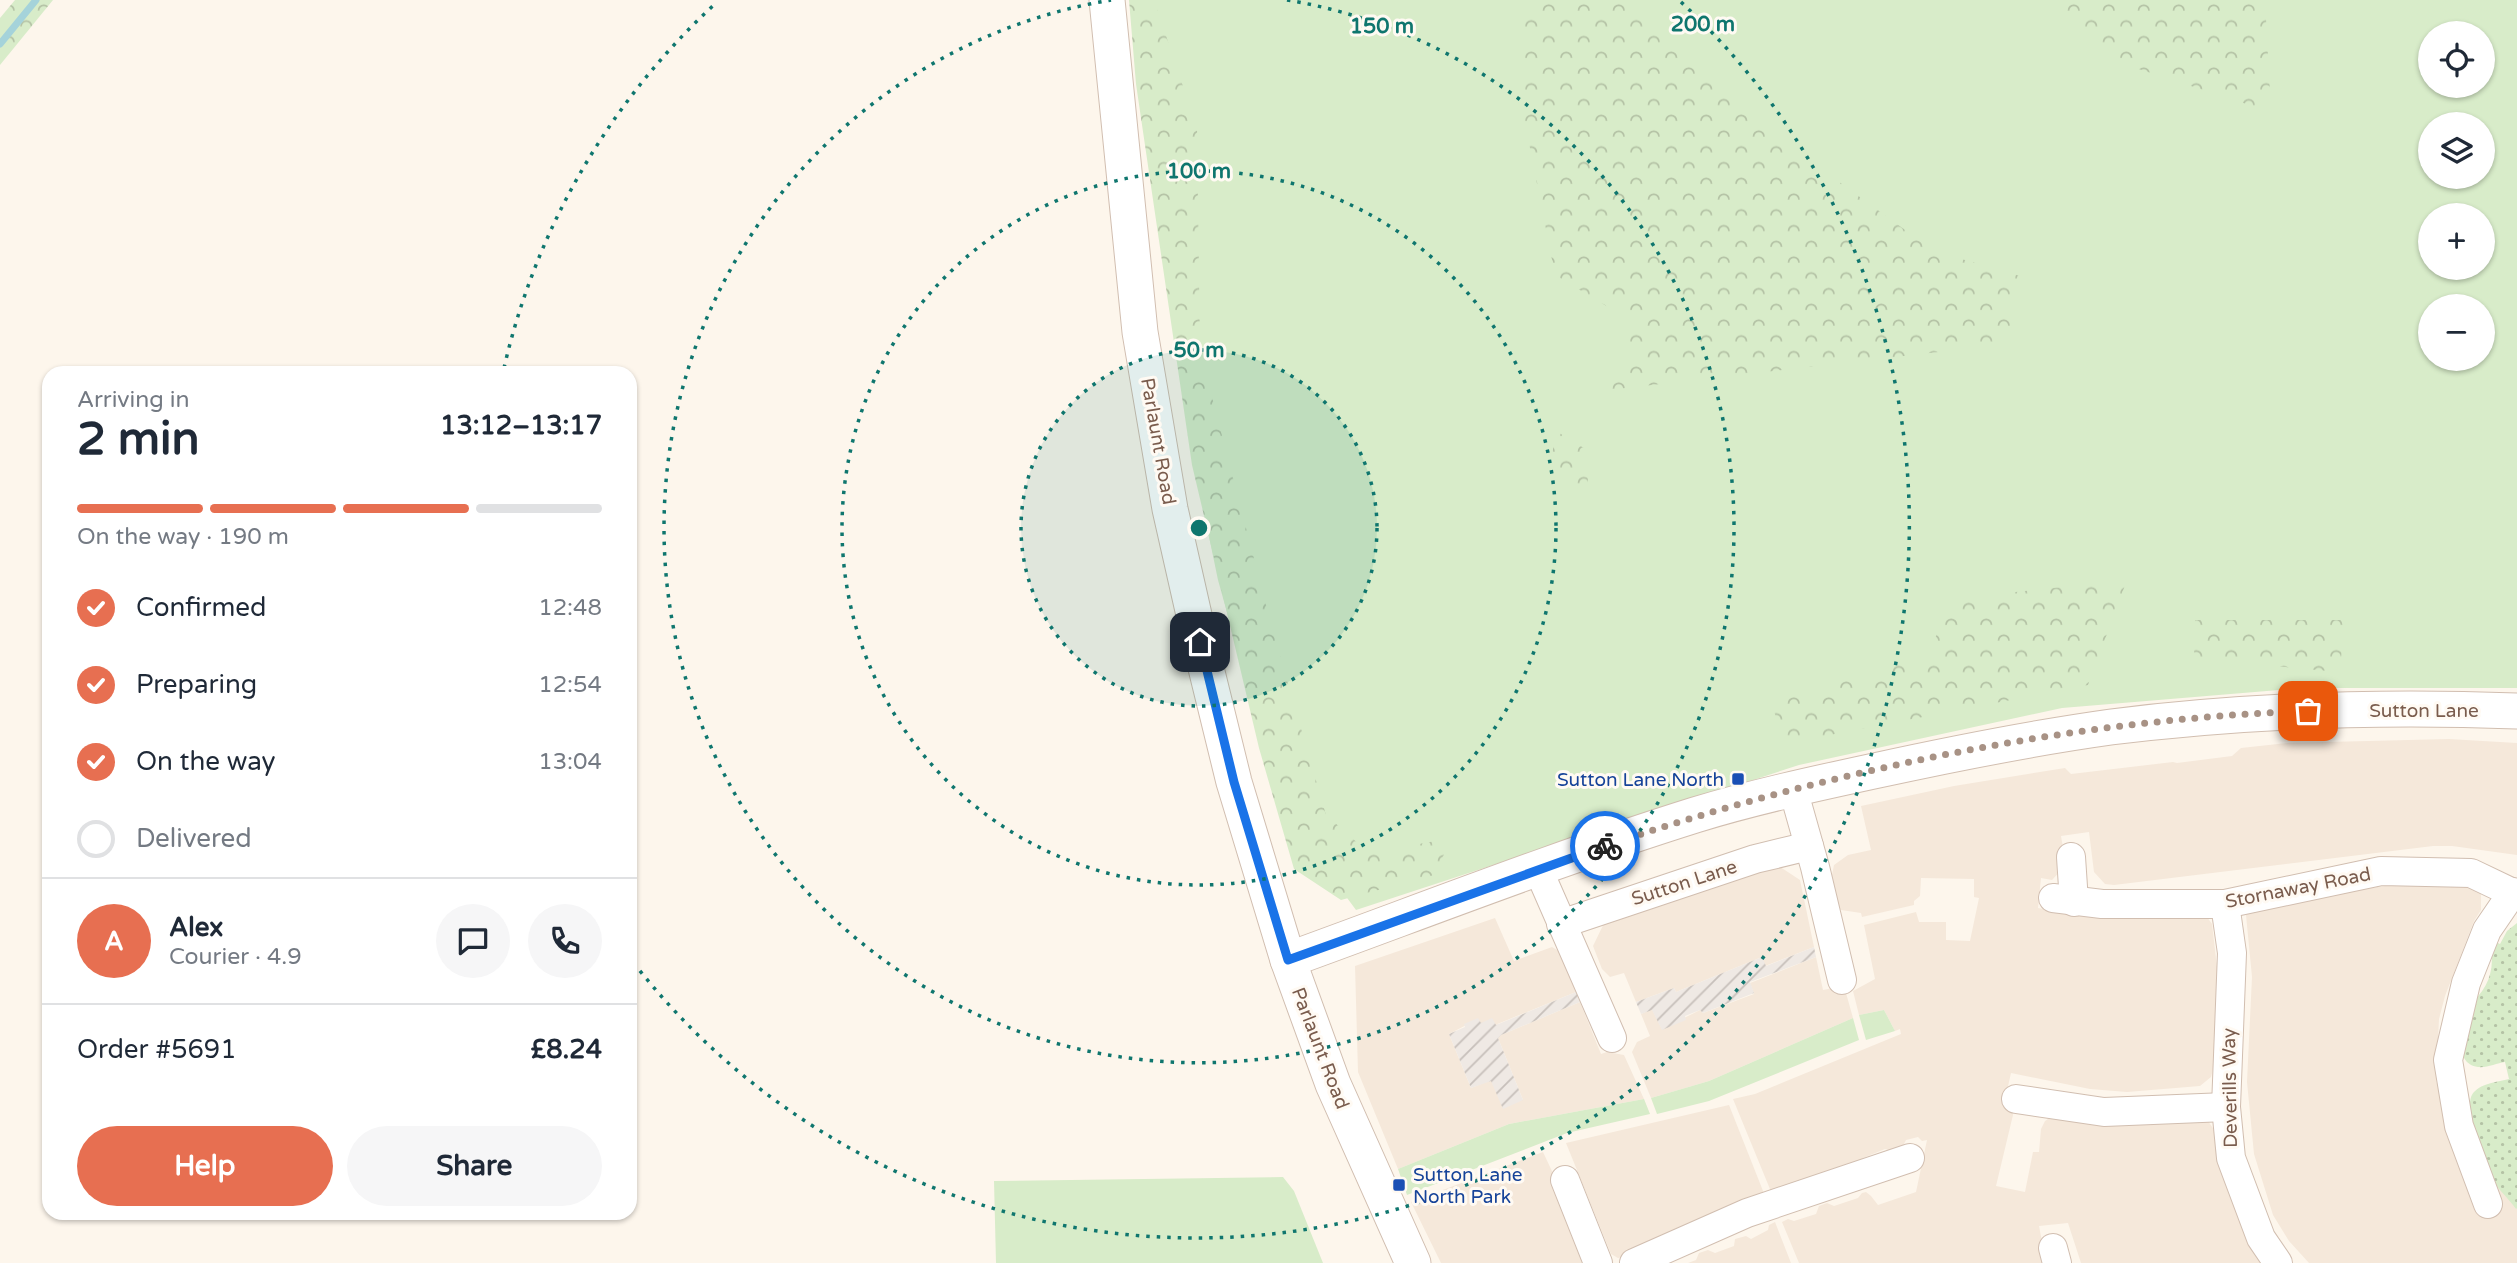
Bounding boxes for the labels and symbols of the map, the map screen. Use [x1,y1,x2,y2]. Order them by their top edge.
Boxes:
text: 200 m [1671,12,1735,37]
text: 150 m [1350,14,1414,39]
text: 100 m [1167,159,1231,184]
text: 50 m [1173,338,1225,363]
street label: Parlaunt Road [1136,376,1180,506]
centre of rings [1187,516,1211,540]
pin [1170,612,1230,672]
pin [2278,681,2338,741]
street label: Sutton Lane [2369,700,2479,722]
place label: Sutton Lane North [1557,769,1724,791]
marker: Sutton Lane North [1730,771,1746,787]
courier [1570,811,1640,881]
street label: Sutton Lane [1629,856,1740,910]
street label: Stornaway Road [2224,863,2373,913]
street label: Parlaunt Road [1287,984,1353,1112]
street label: Deverills Way [2218,1028,2242,1148]
place label: Sutton Lane North Park [1413,1164,1523,1208]
marker: Sutton Lane North Park [1391,1177,1407,1193]

